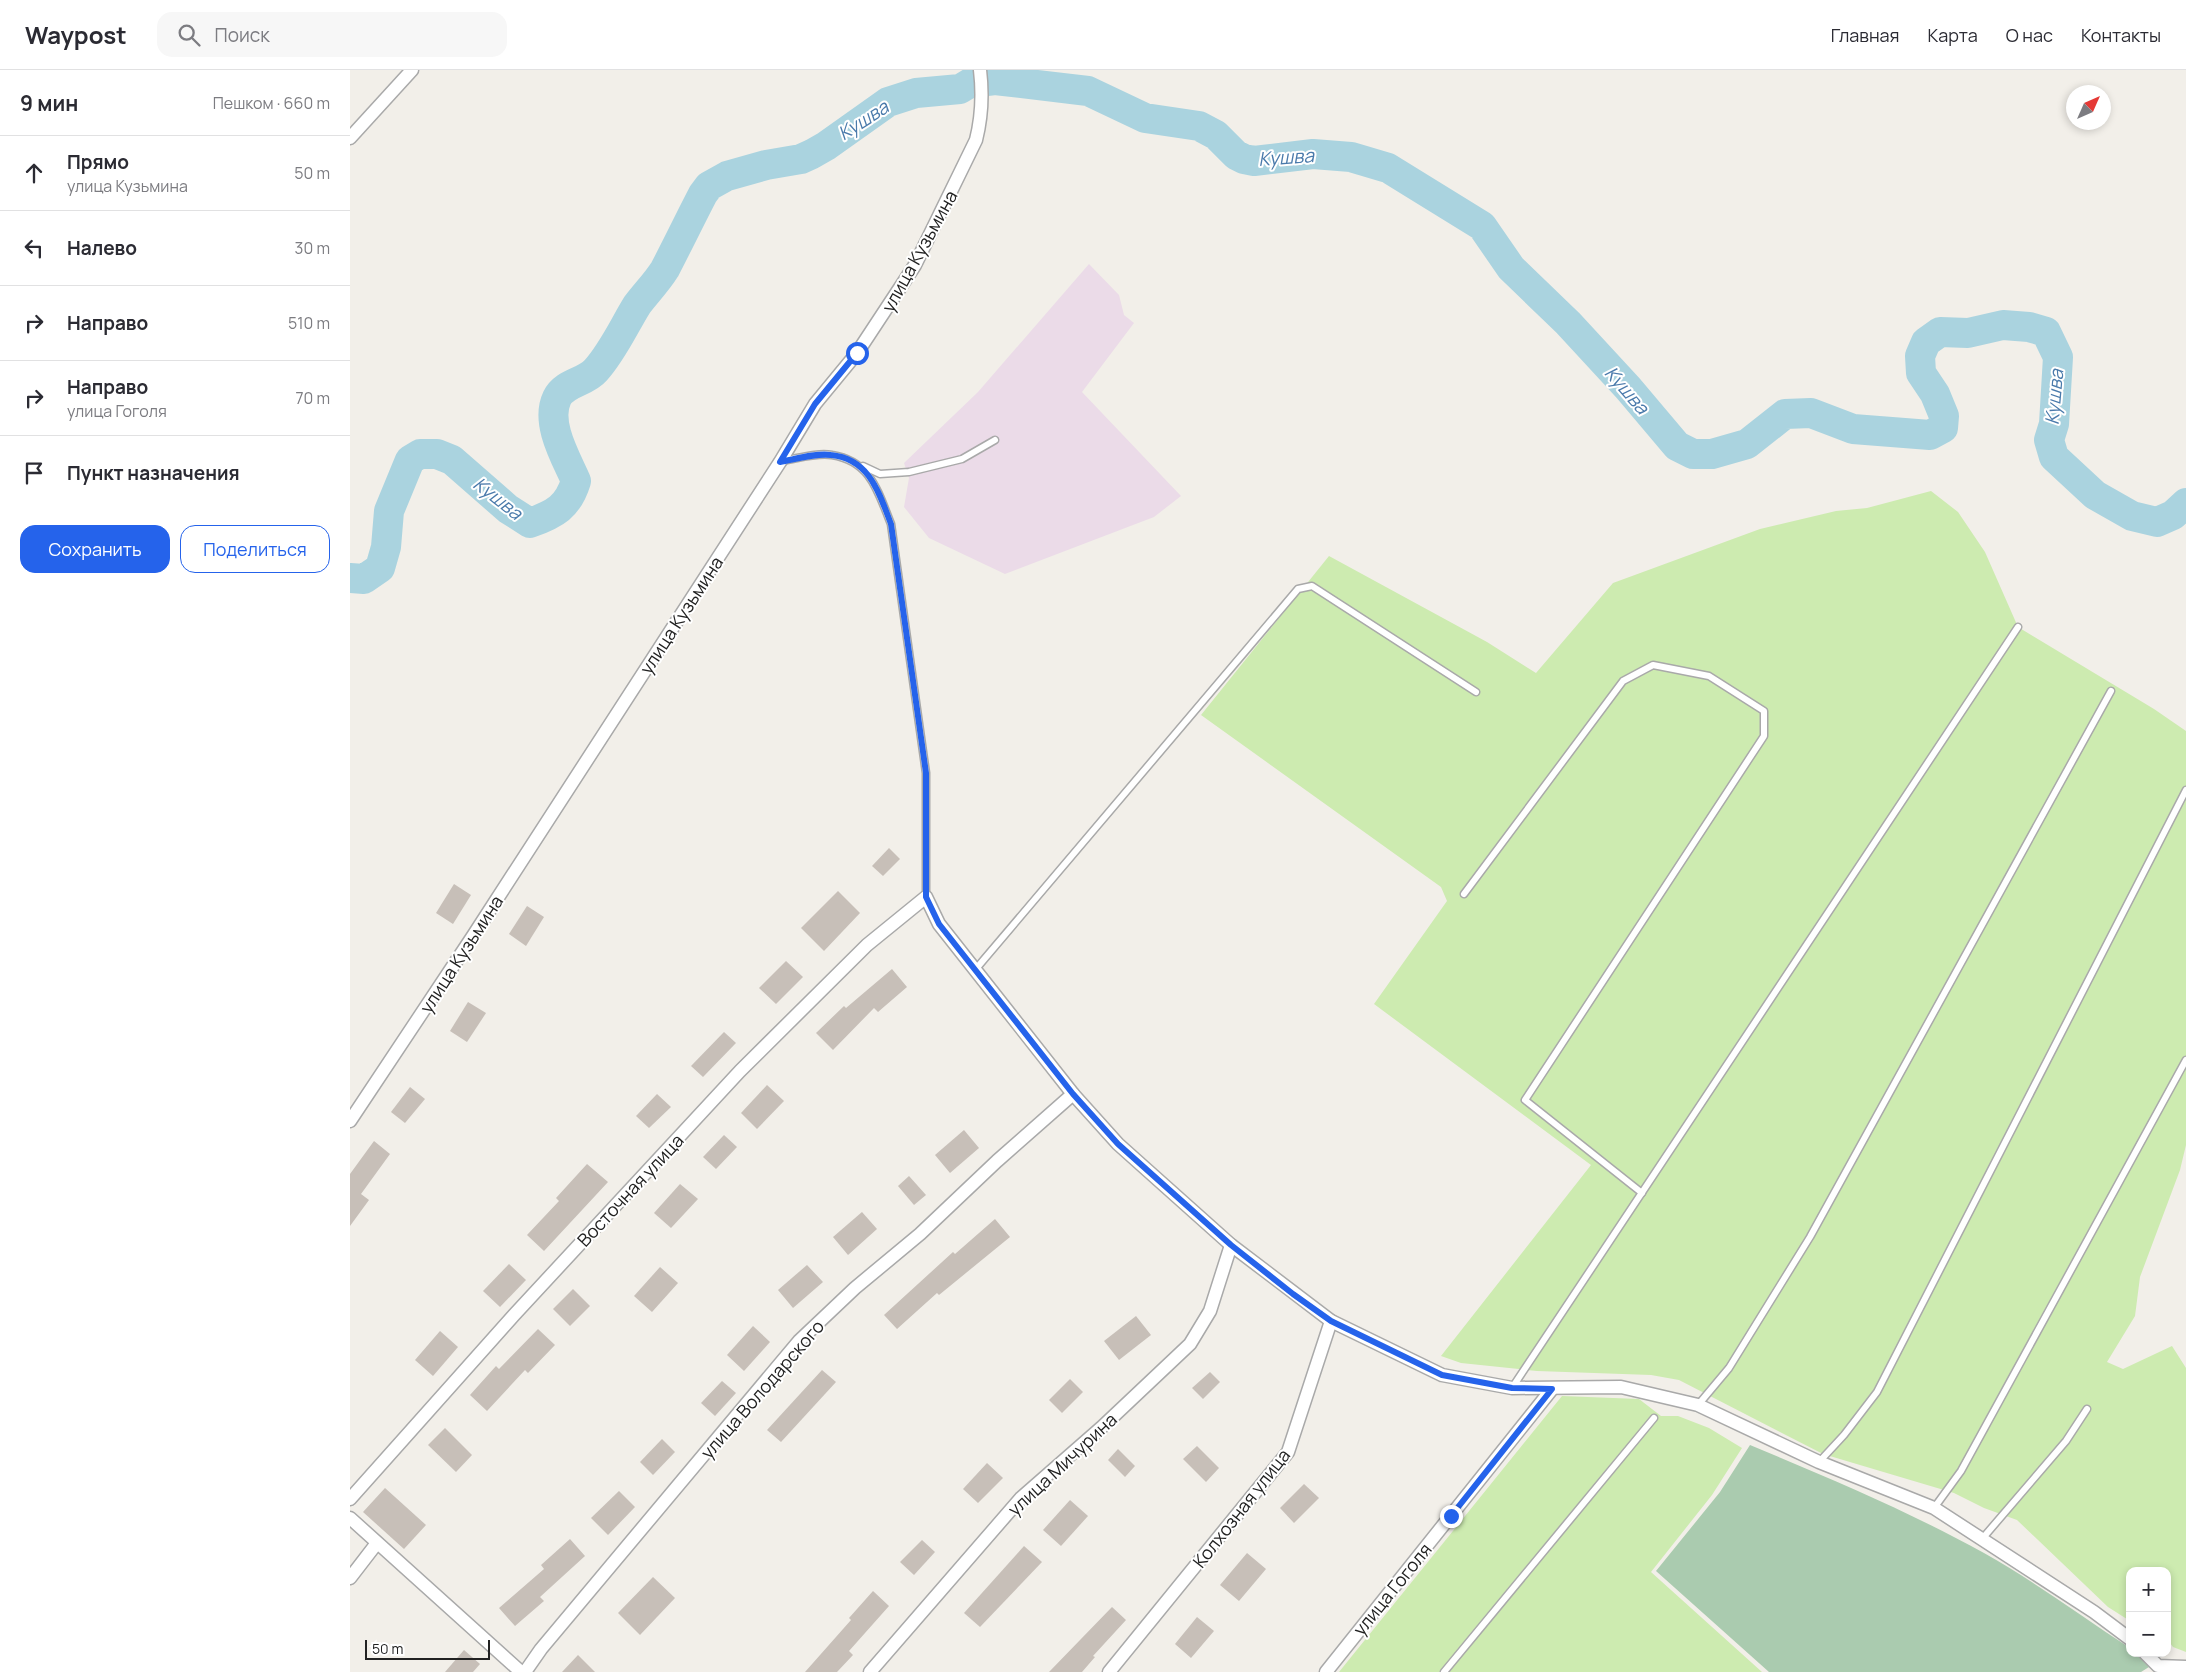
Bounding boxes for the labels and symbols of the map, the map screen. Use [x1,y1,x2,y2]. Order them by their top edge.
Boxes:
north arrow [2066,85,2111,130]
water label: Кушва [833,93,895,146]
water label: Кушва [1257,142,1316,172]
street label: улица Кузьмина [876,186,962,316]
route start [846,342,869,365]
water label: Кушва [1599,360,1656,421]
water label: Кушва [2039,367,2069,426]
water label: Кушва [468,471,529,526]
street label: улица Кузьмина [634,551,728,679]
street label: улица Кузьмина [414,890,508,1018]
street label: Восточная улица [571,1128,689,1252]
street label: улица Володарского [695,1314,829,1464]
street label: улица Мичурина [1002,1407,1122,1521]
street label: Колхозная улица [1187,1444,1295,1572]
route end [1440,1505,1463,1528]
street label: улица Гоголя [1347,1538,1437,1640]
scale bar [365,1637,490,1660]

